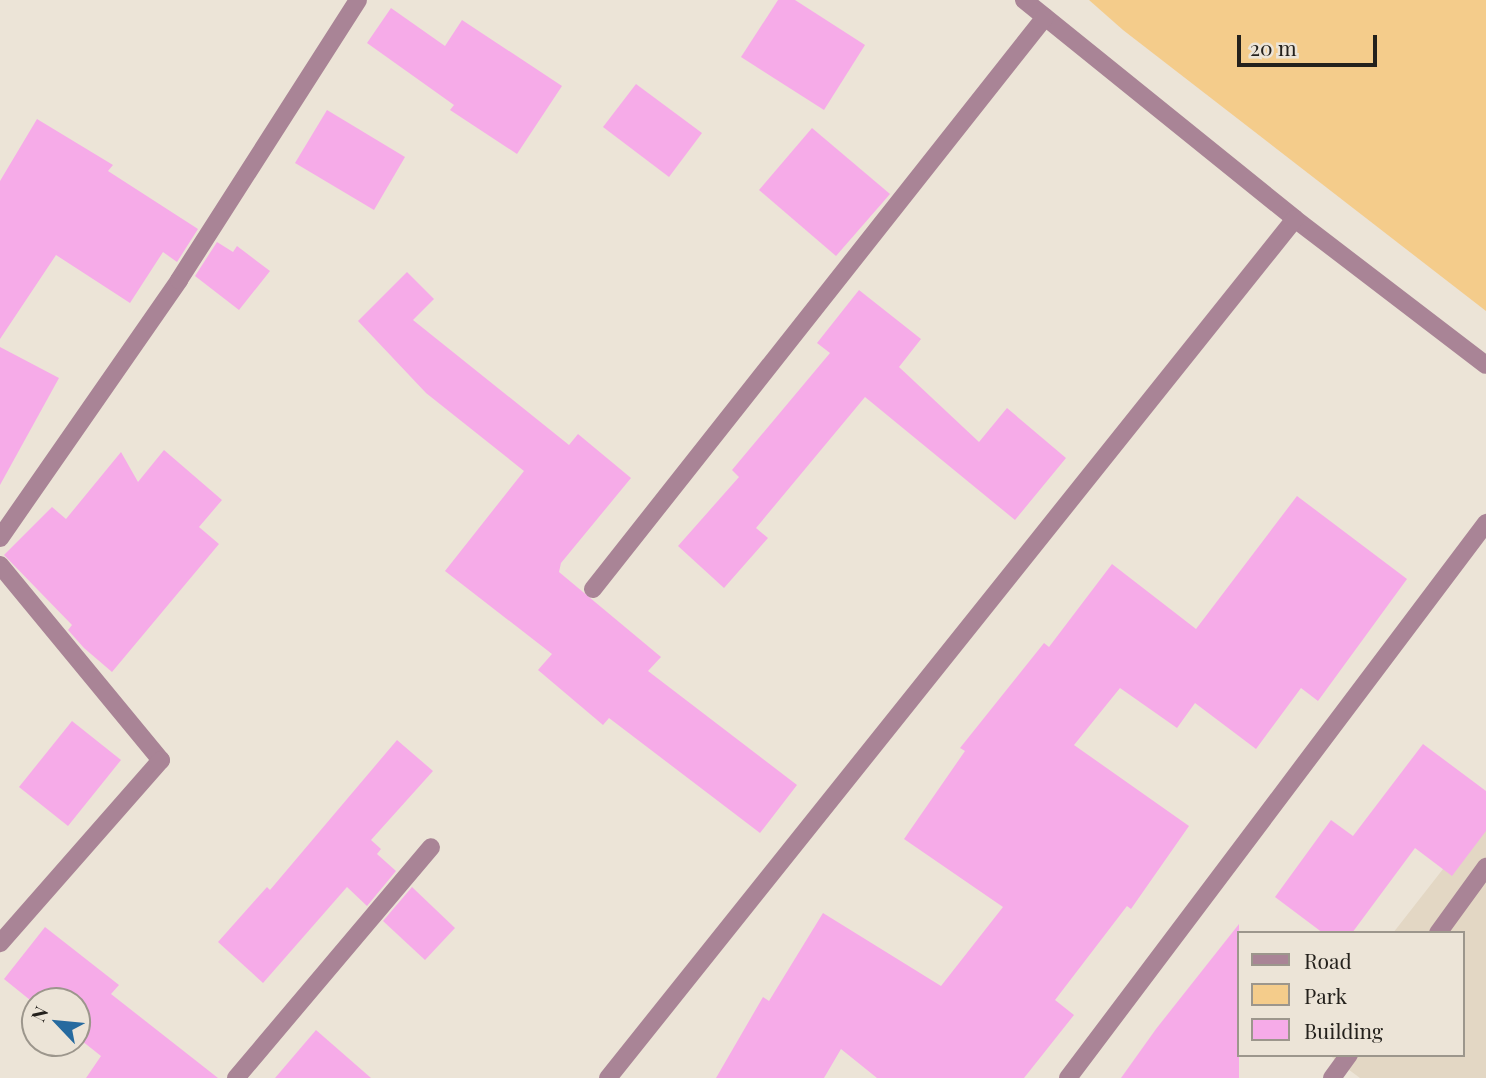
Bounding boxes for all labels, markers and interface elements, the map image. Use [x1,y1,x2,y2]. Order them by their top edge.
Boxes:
scale bar [1241,21,1381,65]
text: 20 m [1250,33,1297,61]
legend [1238,931,1465,1057]
text: Road [1304,946,1352,974]
text: Park [1304,981,1347,1009]
north arrow [21,987,91,1057]
text: N [24,1002,54,1026]
text: Building [1304,1016,1383,1044]

